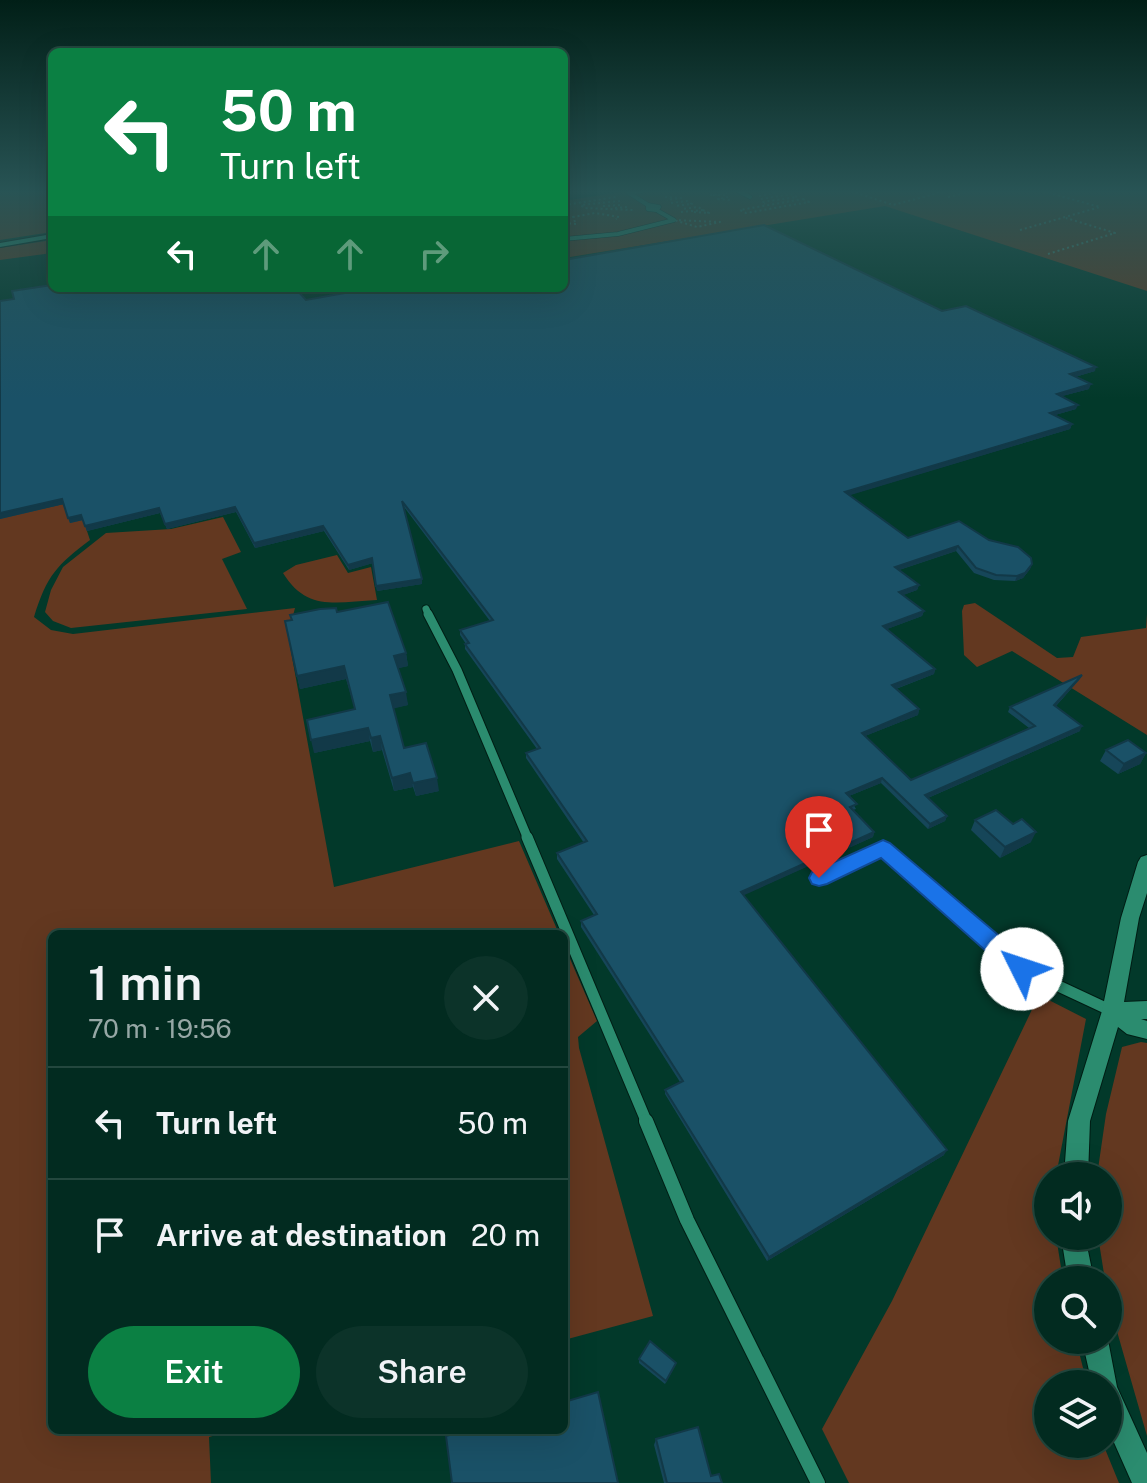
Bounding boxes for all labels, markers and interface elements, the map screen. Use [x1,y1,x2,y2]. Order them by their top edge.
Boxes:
text: 50 m [220,78,357,144]
icon: left [88,80,192,184]
text: Turn left [220,145,361,187]
icon: left [160,232,204,276]
icon: ahead [244,232,288,276]
icon: ahead [328,232,372,276]
icon: right [412,232,456,276]
pin [785,796,853,878]
icon: arrive [797,808,841,852]
position arrow [980,927,1064,1011]
text: 1 min [88,954,202,1011]
button: close [444,956,528,1040]
text: 70 m · 19:56 [88,1013,232,1044]
icon: left [88,1101,132,1145]
text: Turn left [156,1105,277,1141]
text: 50 m [457,1105,528,1141]
map controls [1034,1162,1122,1458]
button: sound [1034,1162,1122,1250]
icon: arrive [88,1213,132,1257]
text: Arrive at destination [156,1217,447,1253]
text: 20 m [471,1217,540,1253]
button: search [1034,1266,1122,1354]
button: Exit [88,1326,300,1418]
button: Share [316,1326,528,1418]
button: layers [1034,1370,1122,1458]

